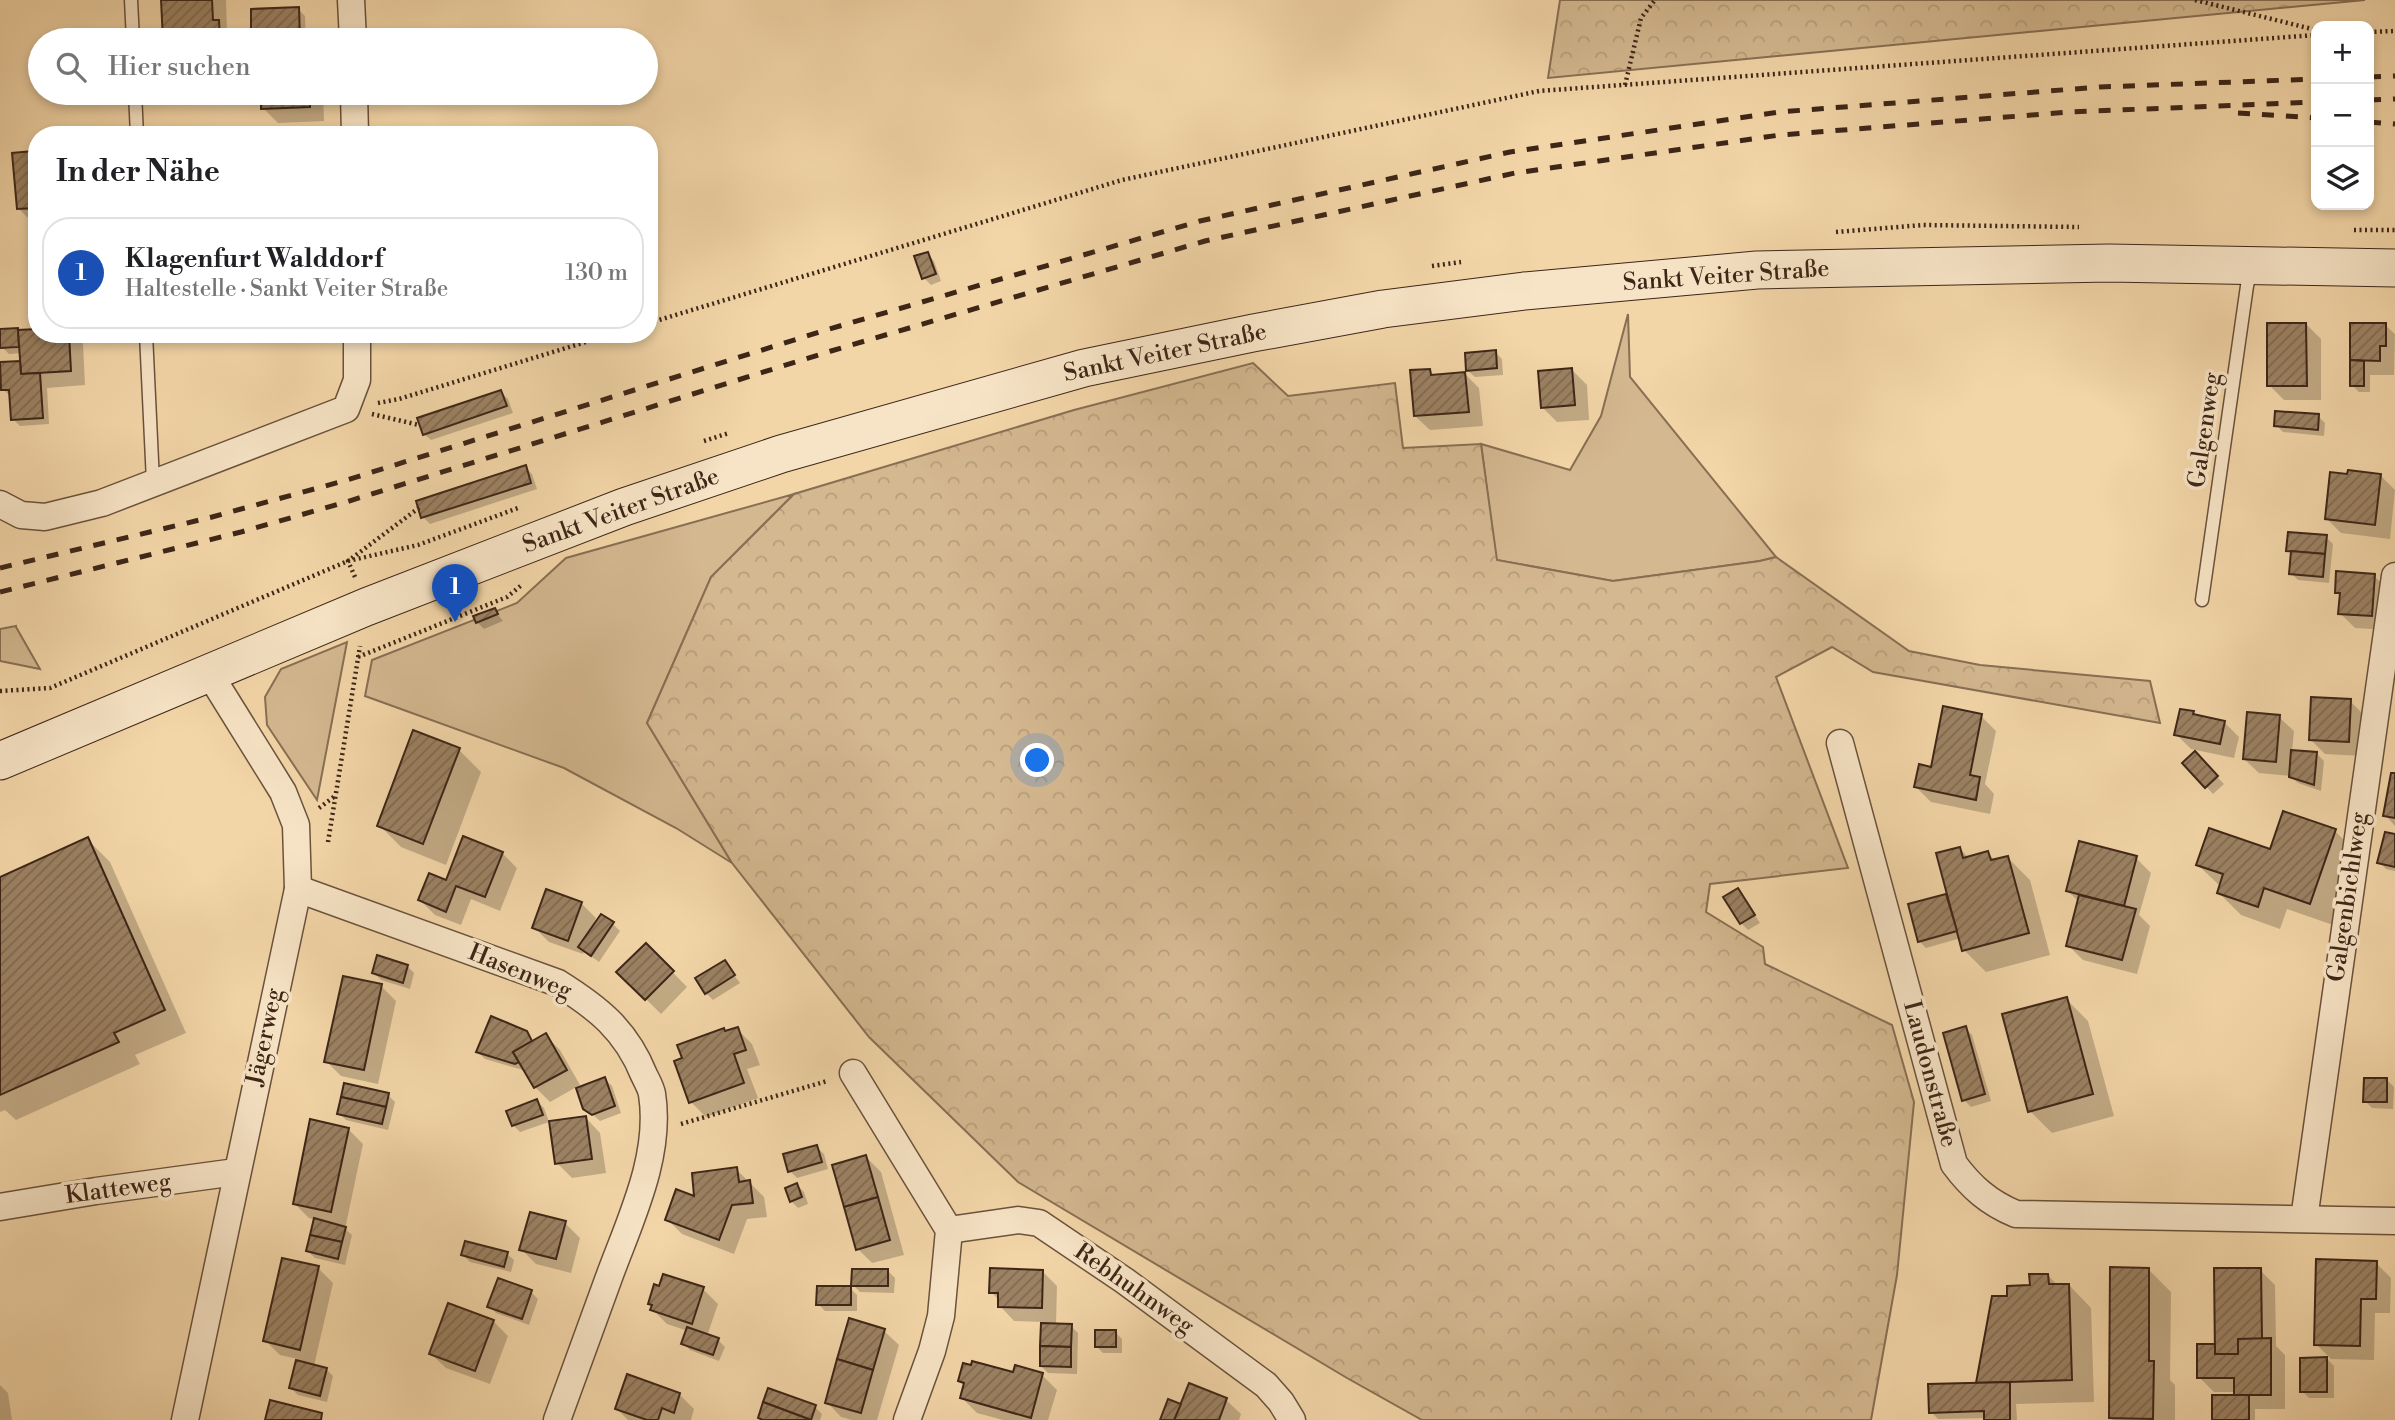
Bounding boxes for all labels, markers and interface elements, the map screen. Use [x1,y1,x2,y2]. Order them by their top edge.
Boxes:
map controls [2311,21,2374,210]
button: + [2311,21,2374,84]
search box [28,28,658,105]
icon: search [52,48,90,86]
text: Hier suchen [108,51,250,83]
button: − [2311,84,2374,147]
button: layers [2311,147,2374,210]
text: In der Nähe [56,153,220,191]
text: Klagenfurt Walddorf [125,243,383,275]
street label: Sankt Veiter Straße [1622,254,1830,298]
text: 1 [75,259,87,287]
text: 130 m [565,259,628,287]
text: Haltestelle · Sankt Veiter Straße [125,275,448,303]
street label: Sankt Veiter Straße [1061,317,1269,389]
street label: Galgenweg [2182,370,2228,490]
street label: Sankt Veiter Straße [519,461,723,561]
pin: 1 [432,564,478,622]
your location [1020,743,1054,777]
street label: Galgenbichlweg [2321,810,2375,984]
street label: Hasenweg [464,938,577,1007]
street label: Jägerweg [240,985,290,1089]
street label: Laudonstraße [1896,998,1964,1150]
street label: Klatteweg [63,1167,173,1211]
street label: Rebhuhnweg [1068,1237,1200,1342]

